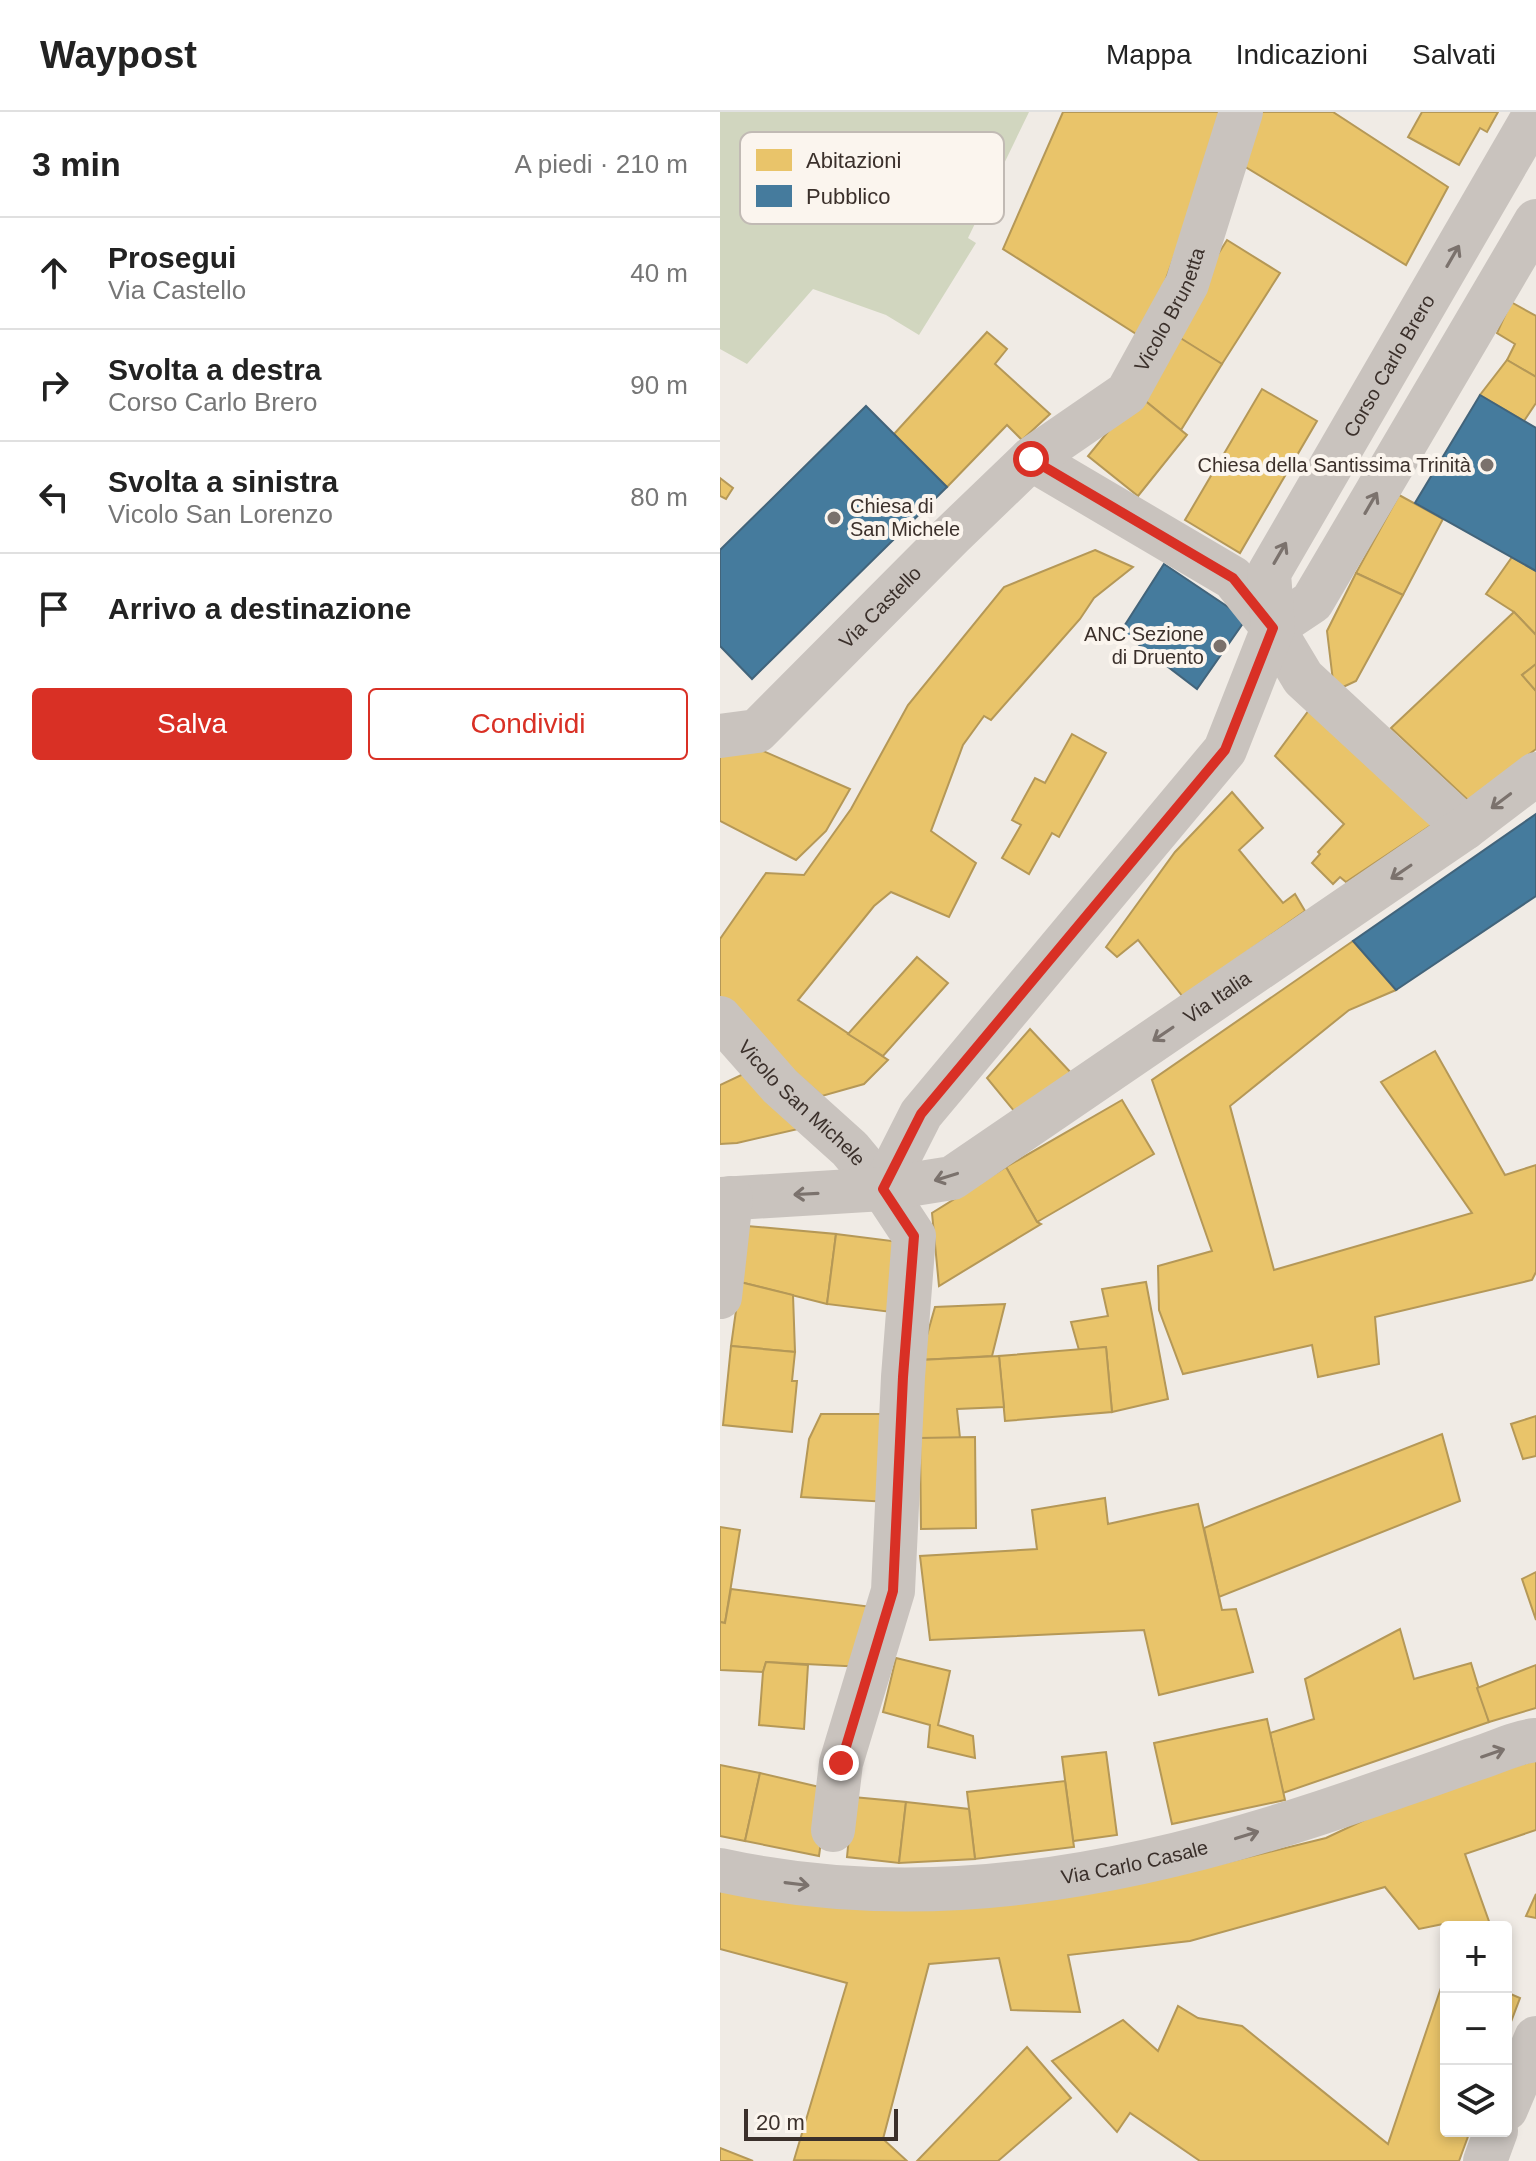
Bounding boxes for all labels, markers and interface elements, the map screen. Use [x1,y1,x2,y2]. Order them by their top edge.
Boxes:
text: Waypost [40,34,197,76]
text: Mappa [1106,39,1192,70]
text: Indicazioni [1236,39,1368,70]
text: Salvati [1412,39,1496,70]
legend [740,132,1004,224]
text: 3 min [32,145,121,183]
text: Abitazioni [806,148,901,173]
text: A piedi · 210 m [515,149,688,179]
text: Pubblico [806,184,890,209]
text: Prosegui [108,241,236,274]
street label: Vicolo Brunetta [1130,244,1209,375]
one-way arrow [1446,244,1461,268]
icon: ahead [32,251,76,295]
text: 40 m [630,258,688,288]
text: Via Castello [108,275,246,305]
street label: Corso Carlo Brero [1339,291,1439,441]
text: Svolta a destra [108,353,321,386]
icon: right [32,363,76,407]
text: 90 m [630,370,688,400]
text: Corso Carlo Brero [108,387,318,417]
route start [1013,441,1049,477]
place label: Chiesa della Santissima Trinità [1198,454,1472,476]
marker: Chiesa della Santissima Trinità [1478,456,1496,474]
text: Svolta a sinistra [108,465,338,498]
icon: left [32,475,76,519]
text: 80 m [630,482,688,512]
one-way arrow [1363,492,1379,515]
place label: Chiesa di San Michele [850,495,960,540]
text: Vicolo San Lorenzo [108,499,333,529]
marker: Chiesa di San Michele [825,509,843,527]
one-way arrow [1272,542,1288,565]
street label: Via Castello [835,562,926,653]
icon: arrive [32,587,76,631]
text: Arrivo a destinazione [108,592,411,625]
place label: ANC Sezione di Druento [1084,623,1204,668]
marker: ANC Sezione di Druento [1211,637,1229,655]
button: Salva [32,688,352,760]
button: Condividi [368,688,688,760]
one-way arrow [1490,793,1512,809]
one-way arrow [1390,864,1412,880]
street label: Via Italia [1179,966,1255,1028]
one-way arrow [1152,1026,1174,1042]
street label: Vicolo San Michele [734,1036,870,1170]
one-way arrow [934,1170,960,1185]
one-way arrow [793,1187,820,1202]
route end [823,1745,859,1781]
one-way arrow [1481,1745,1506,1760]
one-way arrow [1233,1827,1259,1842]
street label: Via Carlo Casale [1059,1836,1210,1888]
one-way arrow [783,1876,810,1891]
map controls [1440,1921,1512,2137]
button: + [1440,1921,1512,1993]
button: − [1440,1993,1512,2065]
button: layers [1440,2065,1512,2137]
scale bar [744,2105,898,2141]
text: 20 m [756,2110,805,2135]

